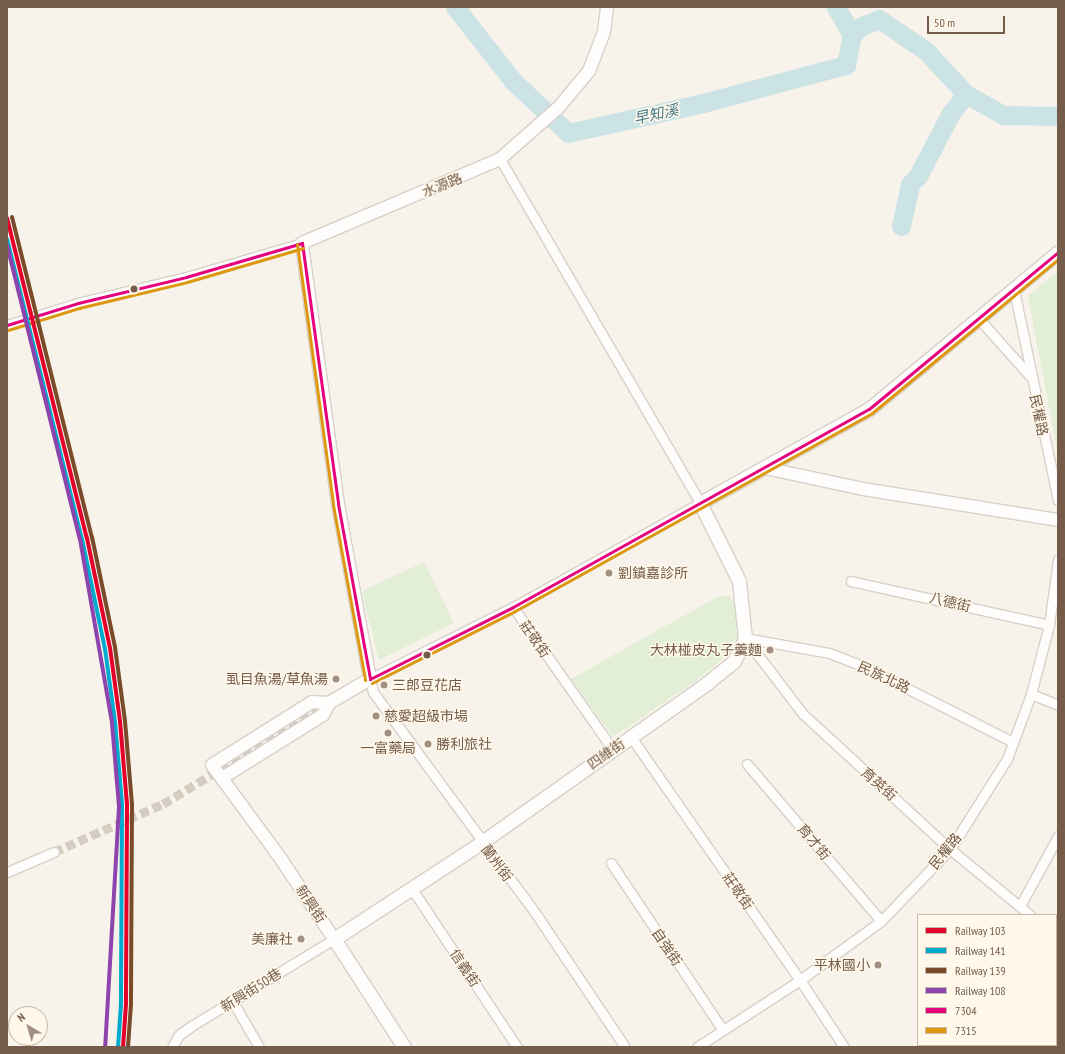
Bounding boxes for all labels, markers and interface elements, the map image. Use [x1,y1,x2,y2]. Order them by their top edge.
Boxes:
scale bar [929,8,1007,34]
text: 50 m [934,15,955,30]
water label: 早知溪 [632,101,680,127]
street label: 水源路 [419,169,465,201]
unlabelled marker [129,284,139,294]
street label: 民權路 [1026,393,1052,437]
place label: 劉鎮嘉診所 [618,565,688,581]
marker: 劉鎮嘉診所 [603,567,615,579]
street label: 八德街 [928,589,972,615]
street label: 莊敬街 [516,617,554,661]
place label: 大林椪皮丸子羹麵 [650,642,762,658]
marker: 大林椪皮丸子羹麵 [765,645,775,655]
unlabelled marker [422,650,432,660]
street label: 民族北路 [855,658,913,696]
place label: 虱目魚湯/草魚湯 [226,671,328,687]
marker: 虱目魚湯/草魚湯 [331,674,341,684]
place label: 三郎豆花店 [392,677,462,693]
marker: 三郎豆花店 [379,680,389,690]
place label: 慈愛超級市場 [384,708,468,724]
marker: 慈愛超級市場 [371,711,381,721]
marker: 一富藥局 [383,728,393,738]
street label: 四維街 [584,735,628,773]
place label: 勝利旅社 [436,736,492,752]
marker: 勝利旅社 [423,739,433,749]
place label: 一富藥局 [360,740,416,756]
street label: 育英街 [858,764,900,804]
street label: 育才街 [794,821,834,863]
street label: 民權路 [925,829,965,873]
street label: 蘭州街 [478,841,516,885]
street label: 莊敬街 [719,869,757,913]
street label: 新興街 [292,882,330,926]
legend [917,914,1057,1046]
text: Railway 103 [955,923,1006,938]
street label: 自強街 [648,925,686,969]
place label: 美廉社 [251,931,293,947]
marker: 美廉社 [296,934,306,944]
text: Railway 141 [955,943,1006,958]
street label: 信義街 [446,946,484,990]
place label: 平林國小 [814,957,870,973]
marker: 平林國小 [873,960,883,970]
text: Railway 139 [955,963,1006,978]
street label: 新興街50巷 [217,965,285,1015]
text: Railway 108 [955,983,1006,998]
text: 7304 [955,1003,977,1018]
north arrow [8,1006,48,1046]
text: N [15,1010,28,1025]
text: 7315 [955,1023,977,1038]

